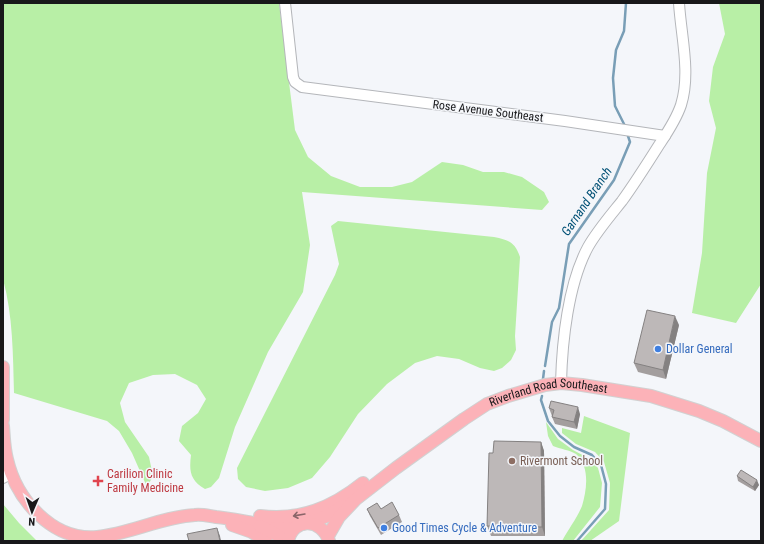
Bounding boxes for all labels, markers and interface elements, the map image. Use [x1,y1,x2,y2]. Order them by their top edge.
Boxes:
street label: Rose Avenue Southeast [432,97,545,125]
water label: Garnand Branch [558,164,615,238]
place label: Dollar General [666,342,733,356]
marker: Dollar General [653,344,663,354]
street label: Riverland Road Southeast [487,376,609,410]
place label: Rivermont School [520,454,603,468]
marker: Rivermont School [507,456,517,466]
place label: Carilion Clinic Family Medicine [107,467,184,495]
marker: Carilion Clinic Family Medicine [92,475,104,487]
north arrow [12,492,52,532]
one-way arrow [293,511,306,519]
text: N [28,515,35,528]
place label: Good Times Cycle & Adventure [392,521,537,535]
marker: Good Times Cycle & Adventure [379,523,389,533]

